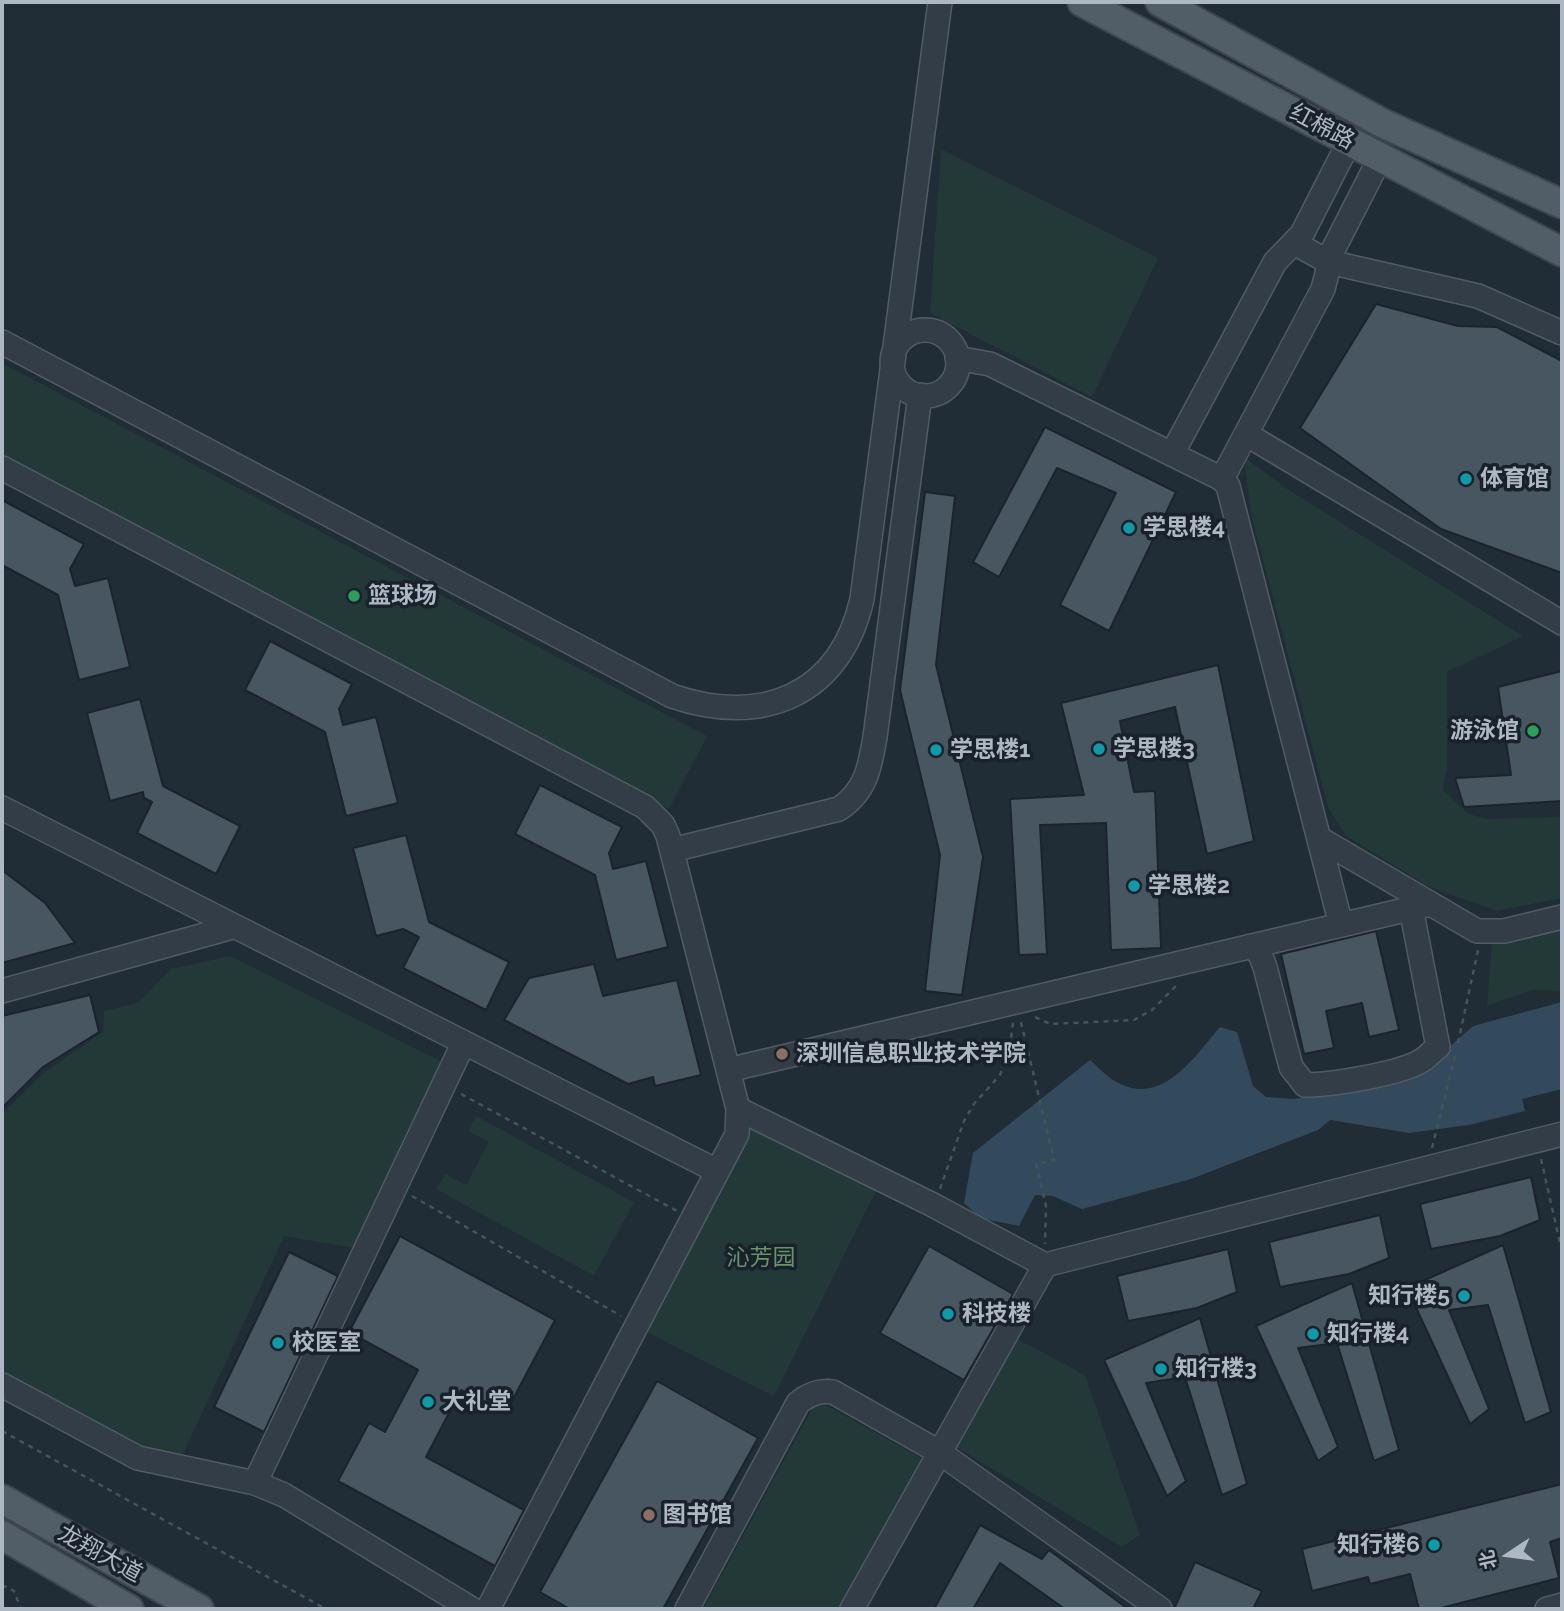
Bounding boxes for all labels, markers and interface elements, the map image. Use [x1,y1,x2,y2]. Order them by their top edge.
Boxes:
street label: 红棉路 [1285,99,1359,155]
place label: 体育馆 [1480,465,1549,493]
marker: 体育馆 [1458,471,1474,487]
place label: 学思楼4 [1143,514,1225,542]
marker: 学思楼4 [1121,520,1137,536]
place label: 篮球场 [368,582,437,610]
marker: 篮球场 [346,588,362,604]
place label: 游泳馆 [1450,717,1519,745]
marker: 游泳馆 [1525,723,1541,739]
place label: 学思楼3 [1113,735,1195,763]
place label: 学思楼1 [950,736,1030,764]
marker: 学思楼3 [1091,741,1107,757]
marker: 学思楼1 [928,742,944,758]
place label: 学思楼2 [1148,872,1230,900]
marker: 学思楼2 [1126,878,1142,894]
place label: 深圳信息职业技术学院 [796,1040,1026,1068]
marker: 深圳信息职业技术学院 [774,1046,790,1062]
park label: 沁芳园 [727,1244,795,1272]
place label: 知行楼5 [1368,1282,1450,1310]
marker: 知行楼5 [1456,1288,1472,1304]
place label: 科技楼 [962,1300,1031,1328]
marker: 科技楼 [940,1306,956,1322]
place label: 知行楼4 [1327,1320,1409,1348]
marker: 知行楼4 [1305,1326,1321,1342]
place label: 校医室 [292,1329,361,1357]
marker: 校医室 [270,1335,286,1351]
place label: 知行楼3 [1175,1355,1257,1383]
marker: 知行楼3 [1153,1361,1169,1377]
place label: 大礼堂 [442,1388,511,1416]
marker: 大礼堂 [420,1394,436,1410]
place label: 图书馆 [663,1501,732,1529]
marker: 图书馆 [641,1507,657,1523]
street label: 龙翔大道 [53,1520,147,1588]
north arrow [1473,1520,1543,1590]
place label: 知行楼6 [1337,1531,1420,1559]
marker: 知行楼6 [1426,1537,1442,1553]
text: 北 [1475,1548,1500,1571]

